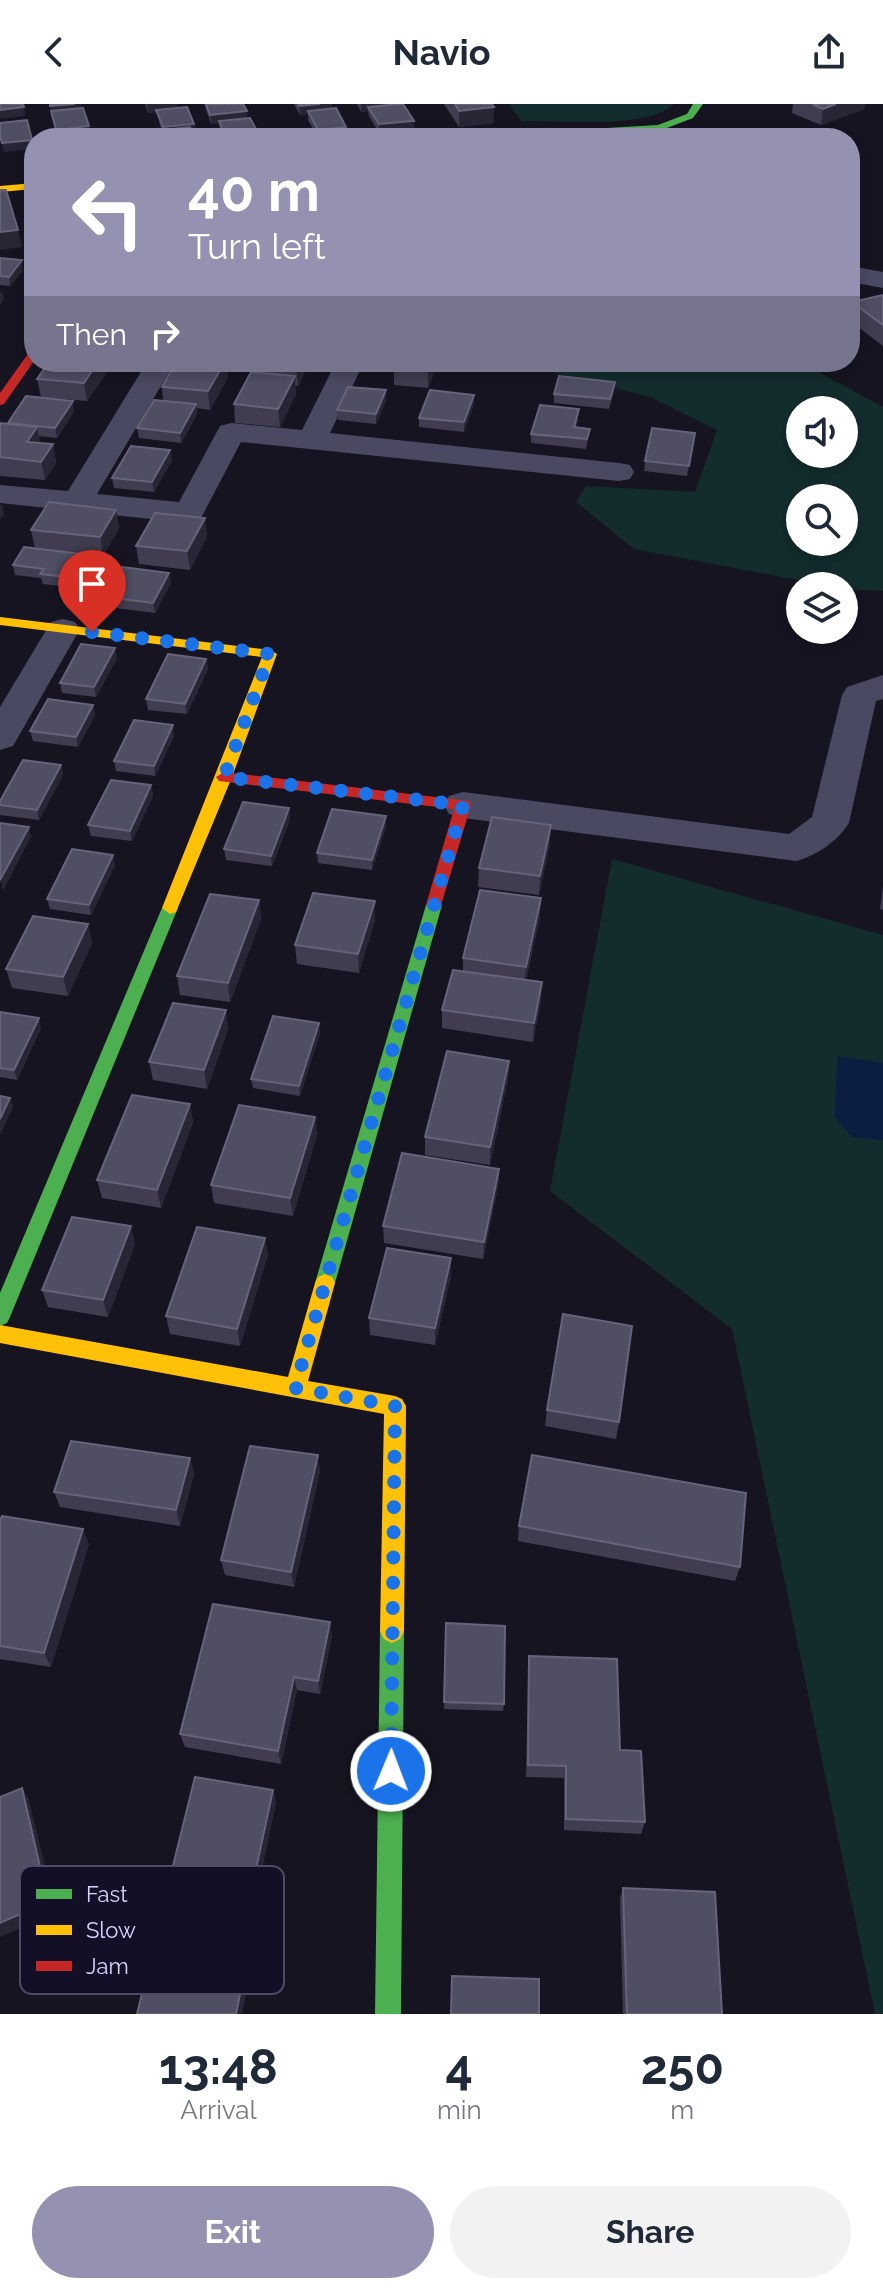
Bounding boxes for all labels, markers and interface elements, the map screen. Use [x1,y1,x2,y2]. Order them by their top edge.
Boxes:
icon: back [32,30,76,74]
icon: share [807,30,851,74]
text: Navio [392,31,491,73]
text: 40 m [188,158,320,224]
icon: left [56,160,160,264]
text: Turn left [188,225,326,267]
icon: right [143,312,187,356]
text: Then [56,317,127,352]
map controls [786,396,858,644]
button: sound [786,396,858,468]
button: search [786,484,858,556]
pin [58,550,126,632]
icon: arrive [70,562,114,606]
button: layers [786,572,858,644]
position arrow [349,1729,433,1813]
legend [20,1866,284,1994]
text: Fast [86,1881,128,1907]
text: Slow [86,1917,136,1943]
text: Jam [86,1953,129,1979]
text: 13:48 [159,2039,278,2095]
text: 4 [446,2039,473,2095]
text: 250 [641,2039,724,2095]
text: Arrival [180,2095,257,2125]
text: min [437,2095,482,2125]
text: m [670,2095,694,2125]
button: Exit [32,2186,434,2278]
button: Share [450,2186,851,2278]

